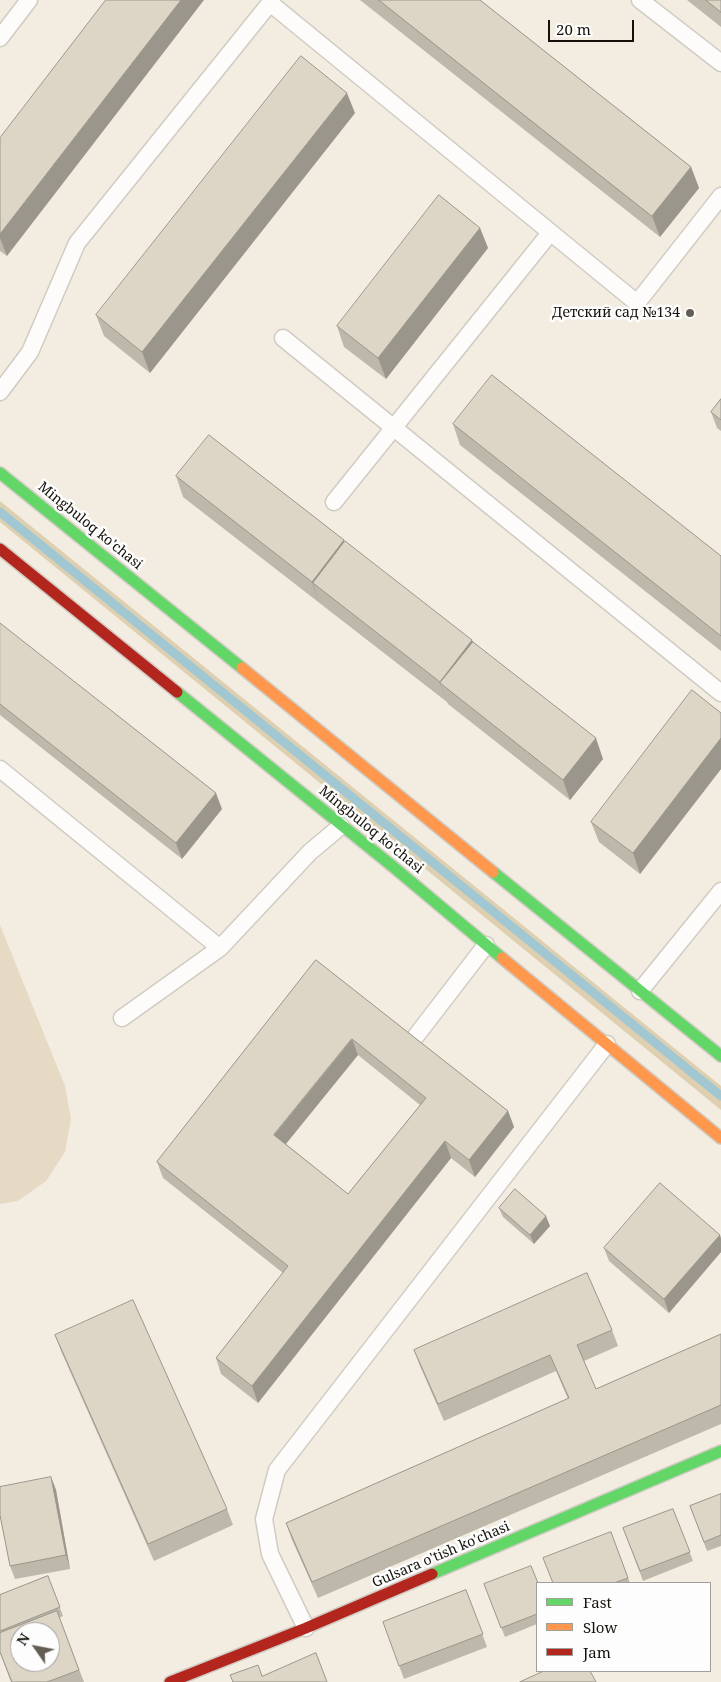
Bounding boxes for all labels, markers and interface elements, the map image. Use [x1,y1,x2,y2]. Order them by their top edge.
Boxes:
scale bar [551,10,637,42]
text: 20 m [556,19,591,39]
place label: Детский сад №134 [552,305,680,321]
marker: Детский сад №134 [684,307,696,319]
street label: Mingbuloq ko'chasi [34,479,146,573]
street label: Mingbuloq ko'chasi [315,783,427,877]
street label: Gulsara o'tish ko'chasi [370,1518,512,1592]
legend [536,1582,711,1672]
text: Fast [583,1592,612,1612]
text: Slow [583,1617,617,1637]
north arrow [10,1622,60,1672]
text: N [12,1629,34,1649]
text: Jam [583,1642,611,1662]

